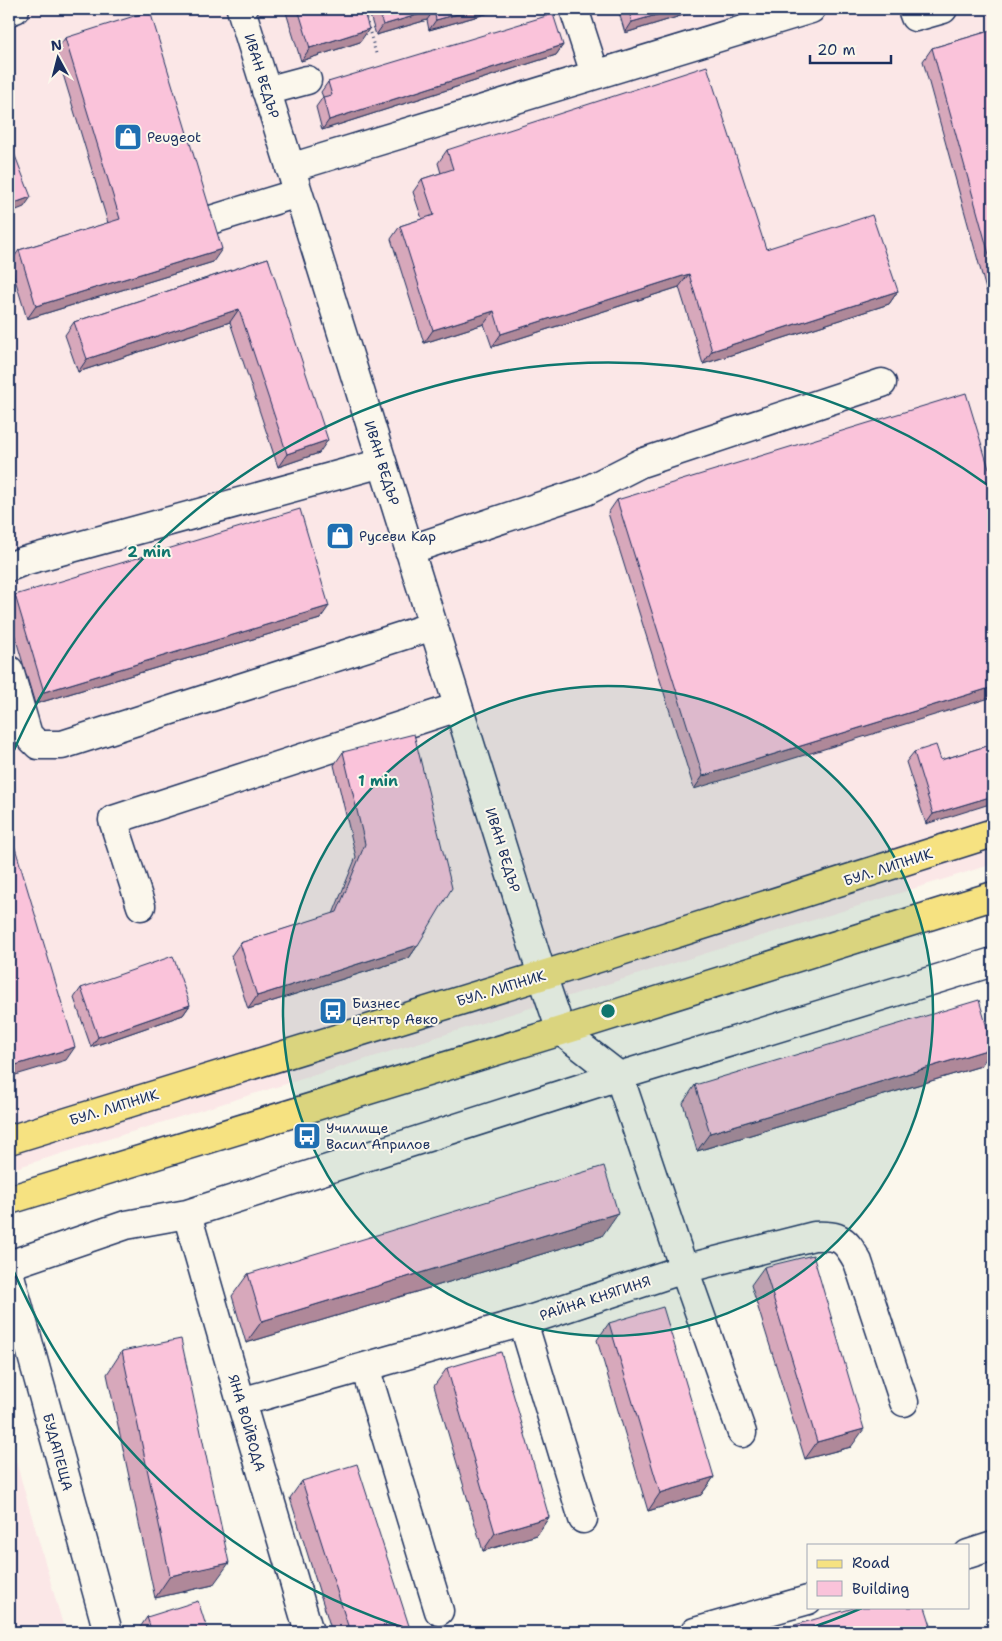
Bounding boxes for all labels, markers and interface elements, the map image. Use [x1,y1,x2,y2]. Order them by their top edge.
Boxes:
street label: ИВАН ВЕДЪР [241,31,283,121]
north arrow [32,32,82,82]
scale bar [810,32,891,64]
text: N [50,35,63,55]
text: 20 m [817,40,856,60]
shop icon: Peugeot [113,122,143,152]
place label: Peugeot [147,128,201,146]
street label: ИВАН ВЕДЪР [361,418,403,508]
shop icon: Русеви Кар [325,521,355,551]
place label: Русеви Кар [359,527,436,545]
text: 2 min [127,542,171,562]
text: 1 min [358,771,398,791]
street label: ИВАН ВЕДЪР [482,805,524,895]
street label: БУЛ. ЛИПНИК [841,844,935,890]
street label: БУЛ. ЛИПНИК [454,966,548,1010]
place label: Бизнес център Авко [352,994,438,1028]
bus stop icon: Бизнес център Авко [318,996,348,1026]
centre of rings [599,1002,617,1020]
street label: БУЛ. ЛИПНИК [67,1085,161,1129]
place label: Училище Васил Априлов [326,1119,430,1153]
bus stop icon: Училище Васил Априлов [292,1121,322,1151]
street label: РАЙНА КНЯГИНЯ [537,1272,653,1324]
street label: ЯНА ВОЙВОДА [225,1372,269,1474]
street label: БУДАПЕЩА [39,1411,77,1493]
legend [807,1544,970,1608]
text: Road [852,1553,890,1573]
text: Building [852,1579,909,1599]

